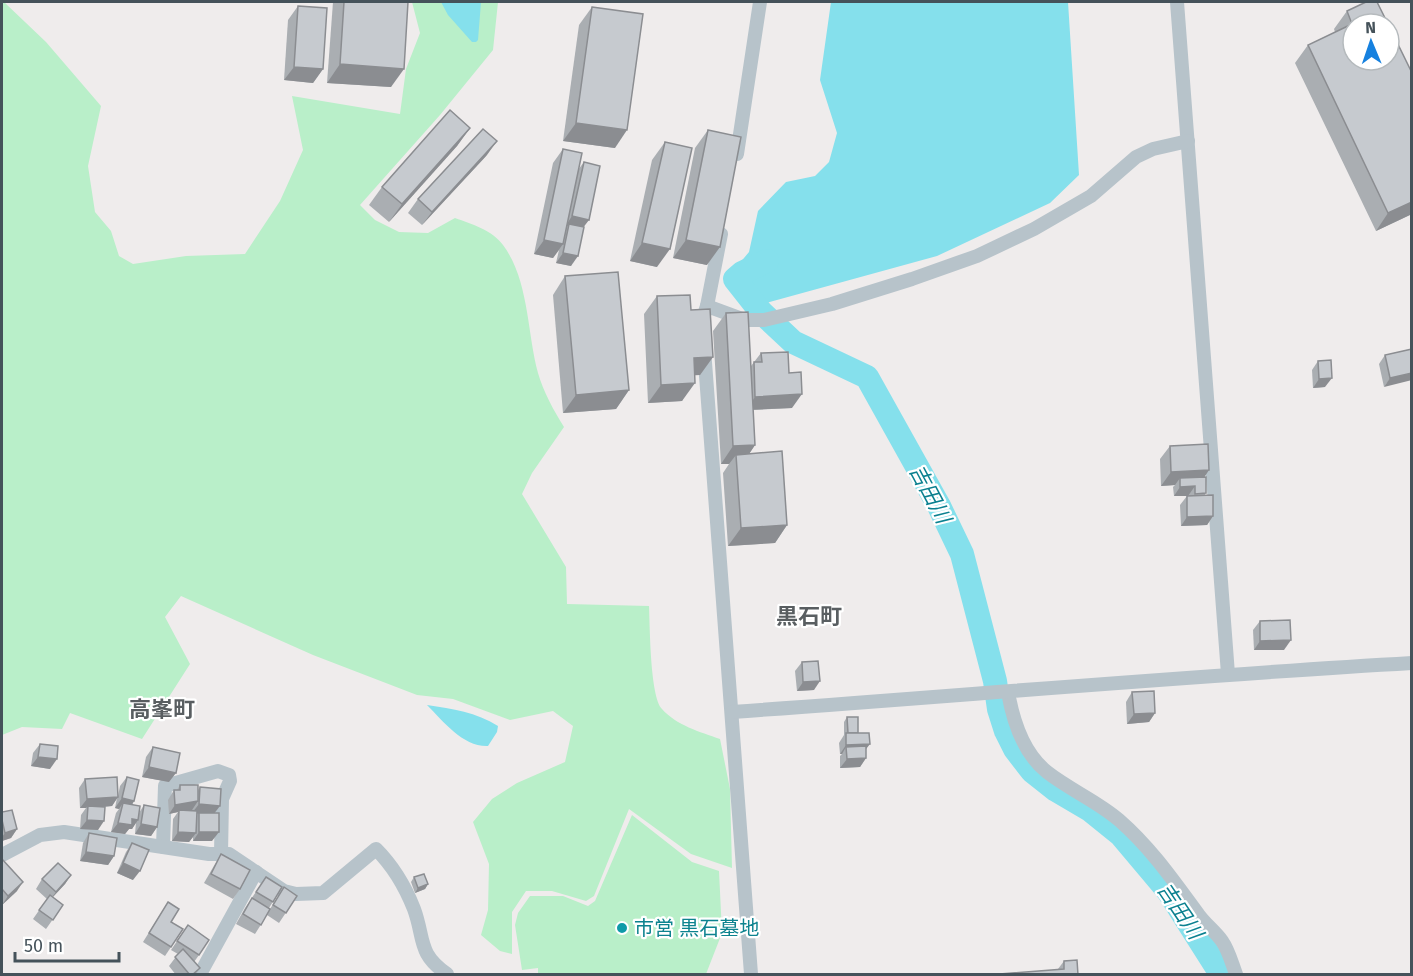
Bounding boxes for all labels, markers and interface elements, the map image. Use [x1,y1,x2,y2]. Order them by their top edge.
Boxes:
north arrow [1341,12,1401,72]
text: N [1365,18,1376,37]
water label: 吉田川 [904,460,957,530]
district label: 黒石町 [776,603,842,630]
district label: 高峯町 [129,696,195,723]
water label: 吉田川 [1152,878,1210,946]
place label: 市営 黒石墓地 [634,916,759,940]
marker: 市営 黒石墓地 [615,921,629,935]
scale bar [15,925,118,963]
text: 50 m [24,935,63,957]

